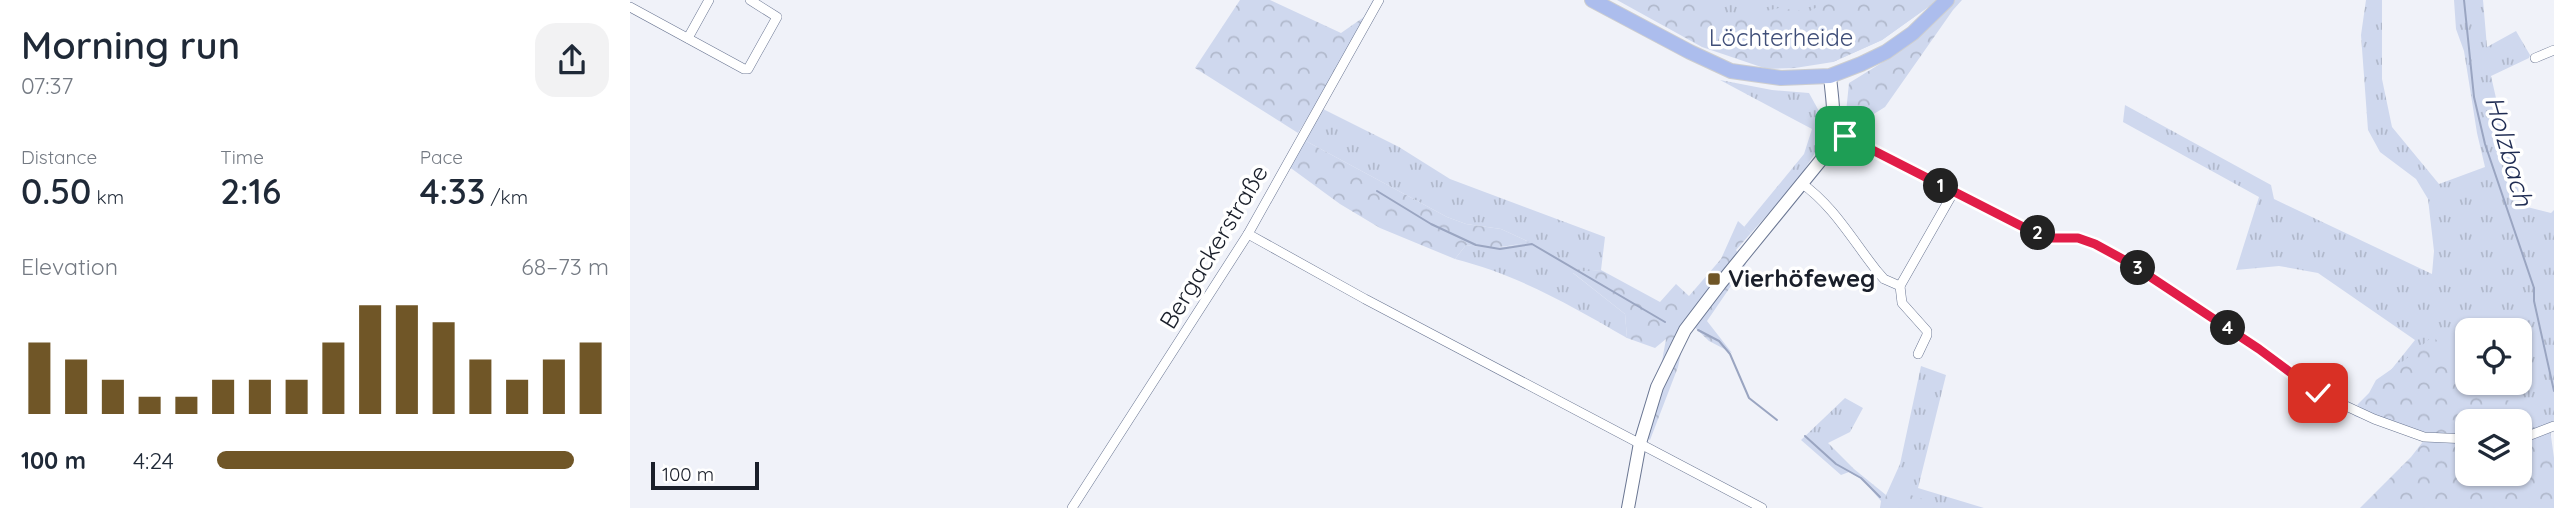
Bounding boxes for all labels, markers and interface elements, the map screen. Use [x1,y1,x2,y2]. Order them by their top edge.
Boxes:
text: Morning run [21,21,240,69]
park label: Löchterheide [1709,22,1853,52]
button: share [535,23,609,97]
text: 07:37 [21,71,73,100]
water label: Holzbach [2478,92,2541,211]
pin [1815,106,1875,166]
icon: arrive [1826,117,1864,155]
text: Distance [21,145,97,169]
text: Time [220,145,264,169]
text: Pace [420,145,463,169]
street label: Bergackerstraße [1152,159,1274,334]
pin: 1 [1924,168,1958,204]
text: 0.50 [21,169,91,213]
text: 2:16 [220,169,281,213]
text: 4:33 [420,169,485,213]
text: 1 [1937,173,1944,197]
text: km [91,185,124,209]
text: /km [485,185,528,209]
pin: 2 [2020,216,2056,250]
text: 2 [2032,220,2043,244]
pin: 3 [2120,250,2156,286]
text: Elevation [21,252,118,281]
text: 68–73 m [521,252,609,281]
text: 3 [2132,255,2143,279]
place label: Vierhöfeweg [1728,263,1875,293]
marker: Vierhöfeweg [1706,271,1722,287]
pin: 4 [2210,310,2246,346]
text: 4 [2222,315,2233,339]
map controls [2455,318,2532,486]
button: locate [2455,318,2532,395]
pin [2288,363,2348,423]
icon: check [2299,374,2337,412]
button: layers [2455,409,2532,486]
text: 100 m [21,446,86,475]
text: 4:24 [133,446,174,475]
scale bar [651,459,760,491]
text: 100 m [662,462,714,486]

